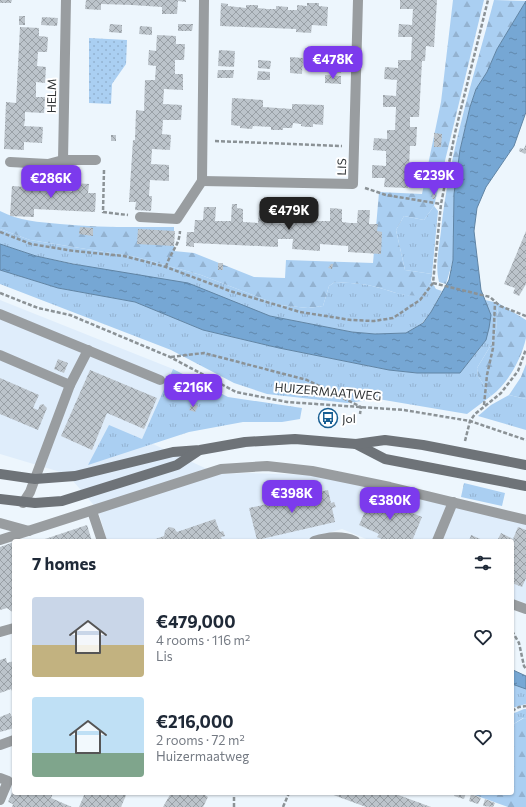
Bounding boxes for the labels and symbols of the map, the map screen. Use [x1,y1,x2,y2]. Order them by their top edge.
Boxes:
pin: €478K [305,46,361,80]
street label: HELM [44,79,58,113]
street label: LIS [334,158,348,176]
pin: €239K [406,162,462,196]
pin: €286K [23,165,79,199]
pin: €479K [261,197,317,231]
pin: €216K [165,374,221,408]
street label: HUIZERMAATWEG [274,379,382,403]
bus stop icon: Jol [317,407,339,429]
place label: Jol [342,411,356,426]
pin: €398K [264,480,320,514]
pin: €380K [362,487,418,521]

